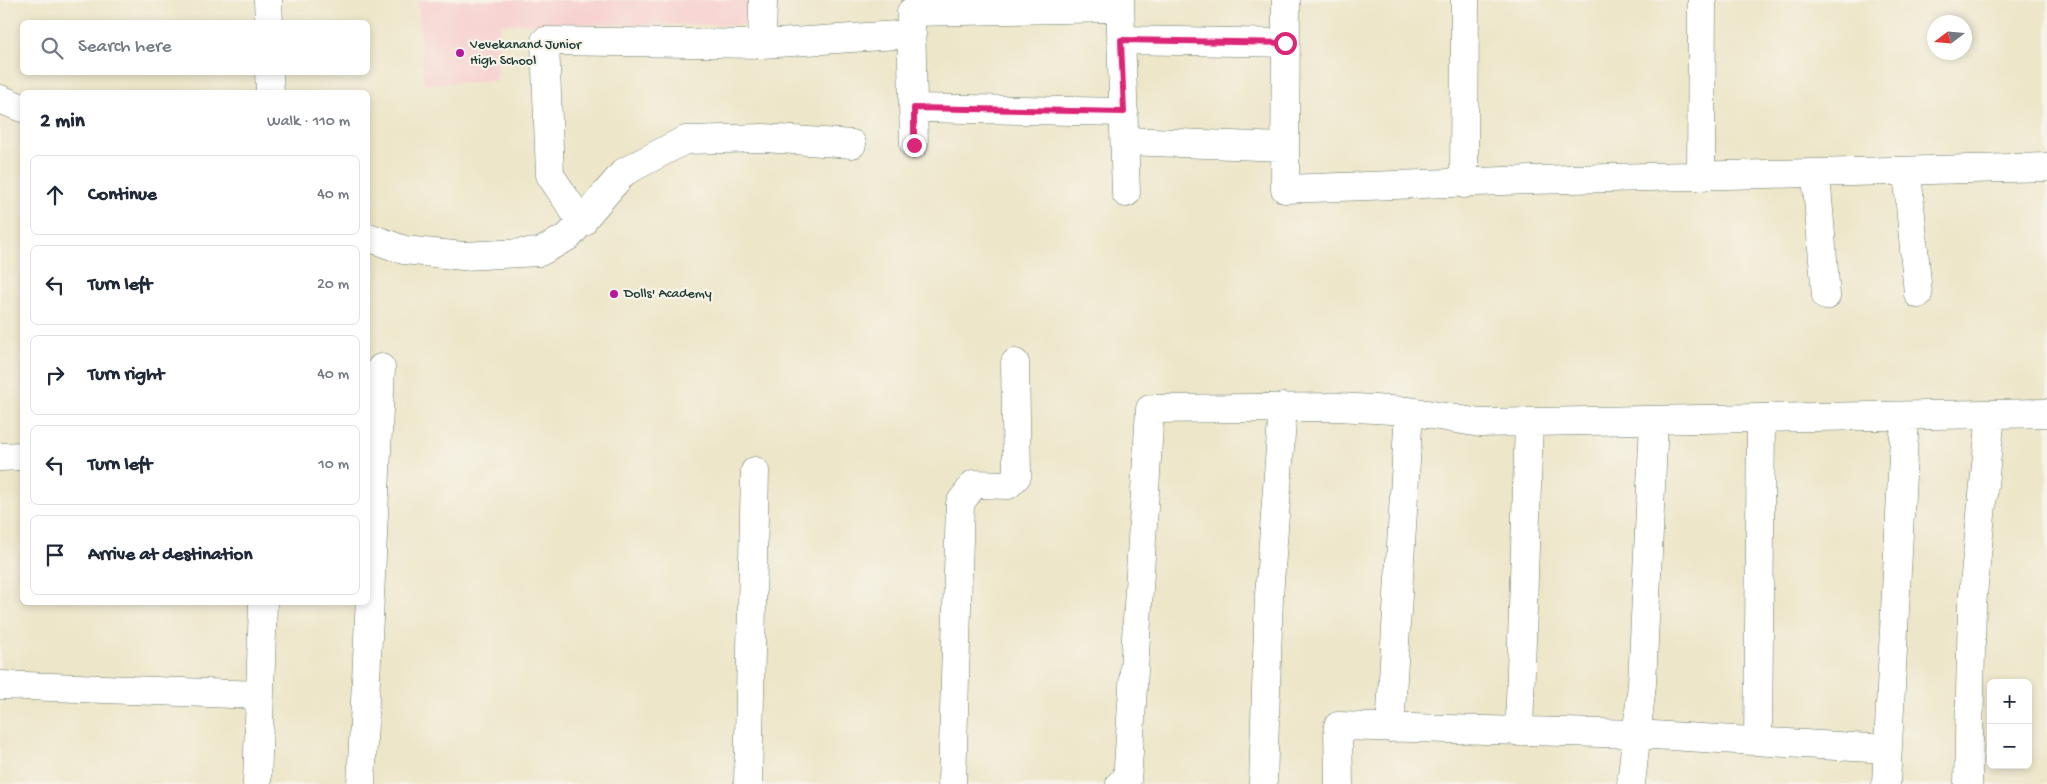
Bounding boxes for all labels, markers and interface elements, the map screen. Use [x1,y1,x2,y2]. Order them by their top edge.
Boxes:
north arrow [1927,15,1972,60]
search box [20,20,370,75]
route start [1274,32,1297,55]
icon: search [38,34,66,62]
text: Search here [78,36,172,59]
place label: Vevekanand Junior High School [469,37,582,70]
marker: Vevekanand Junior High School [454,47,466,59]
text: 2 min [40,110,85,135]
text: Walk · 110 m [267,113,350,132]
route end [903,134,926,157]
icon: ahead [41,181,69,209]
text: Continue [88,184,157,207]
text: 40 m [317,186,349,205]
icon: left [41,271,69,299]
text: Turn left [88,274,152,297]
text: 20 m [317,276,349,295]
place label: Dolls' Academy [623,286,712,303]
marker: Dolls' Academy [608,288,620,300]
icon: right [41,361,69,389]
text: Turn right [88,364,164,387]
text: 40 m [317,366,349,385]
icon: left [41,451,69,479]
text: Turn left [88,454,152,477]
text: 10 m [318,456,349,475]
icon: arrive [41,541,69,569]
text: Arrive at destination [88,544,252,567]
map controls [1987,679,2032,769]
button: + [1987,679,2032,724]
button: − [1987,724,2032,769]

